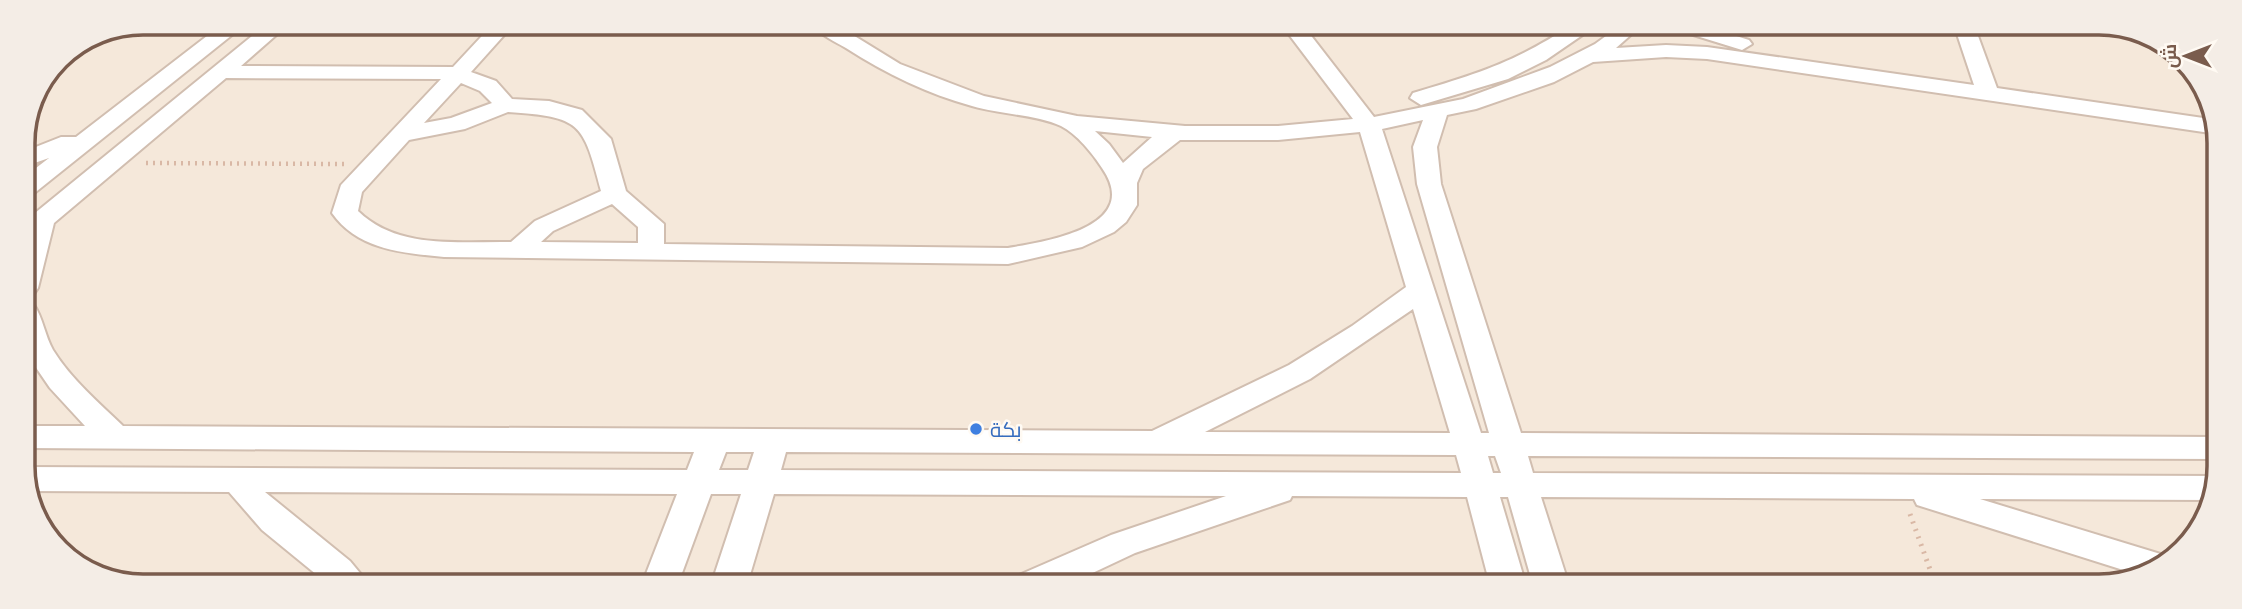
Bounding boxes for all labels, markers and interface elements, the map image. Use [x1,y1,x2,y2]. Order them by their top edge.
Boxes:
north arrow [2151,21,2221,91]
text: ش [2157,44,2181,68]
place label: بكة [990,416,1022,442]
marker: بكة [968,421,984,437]

